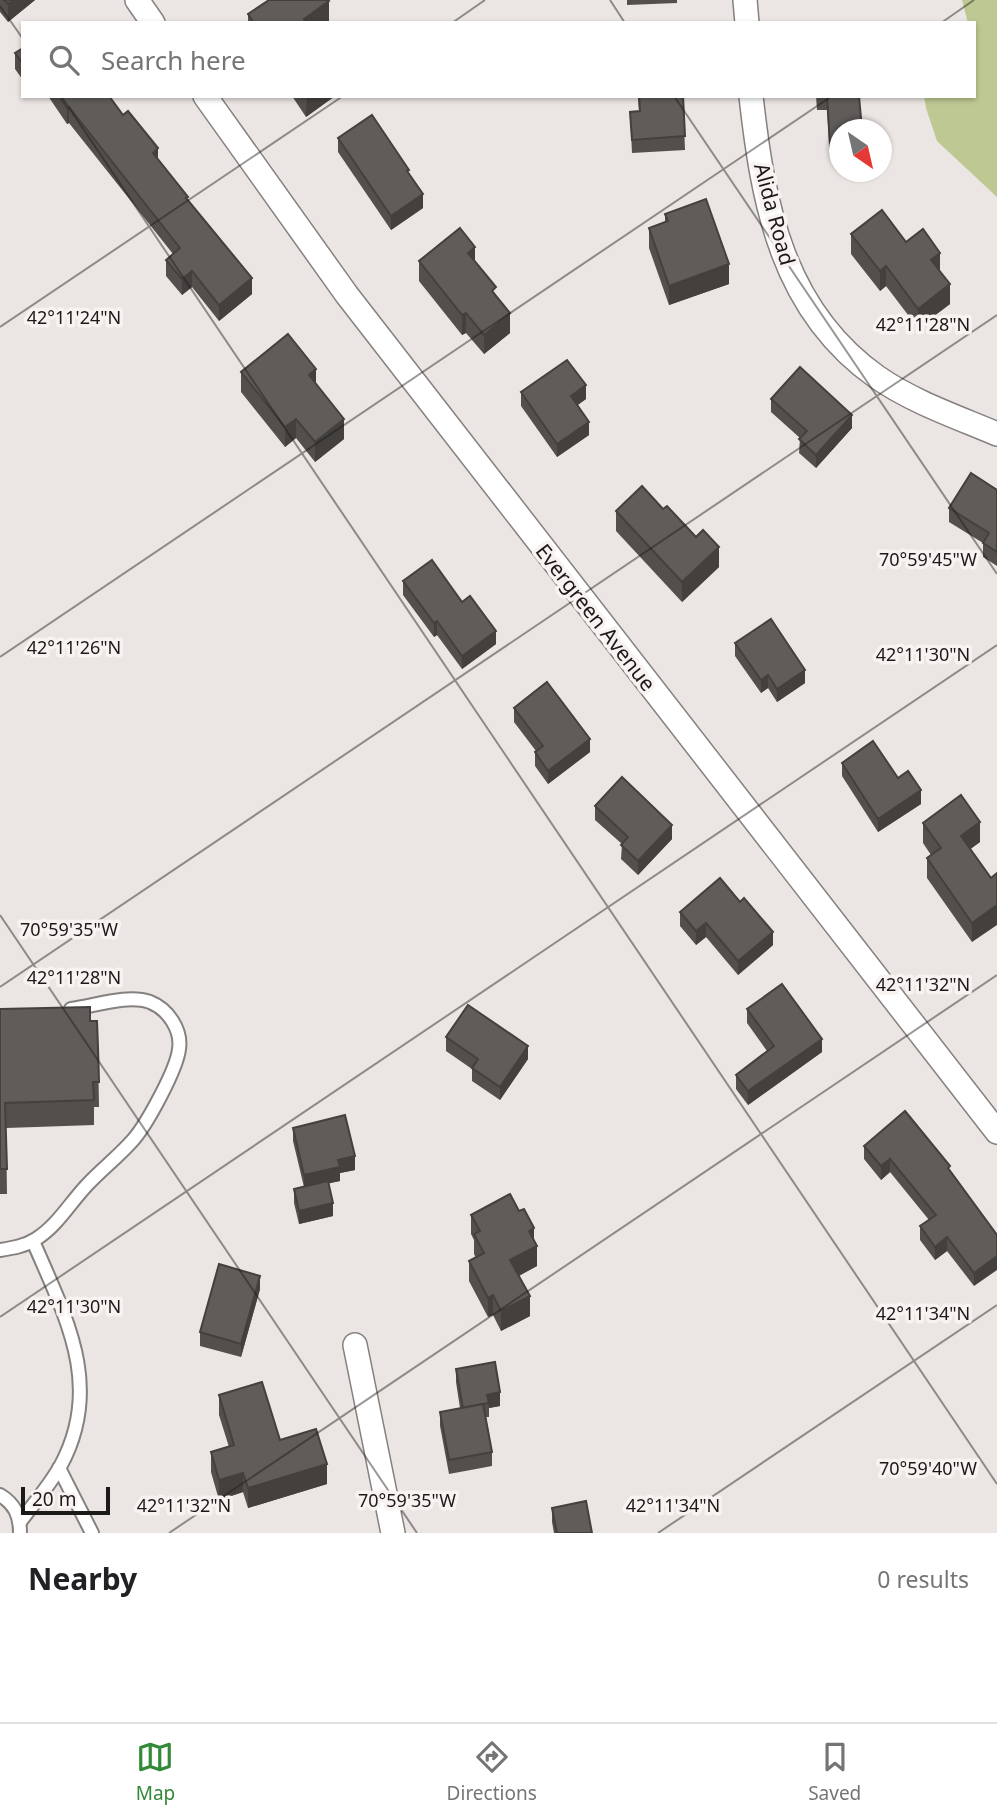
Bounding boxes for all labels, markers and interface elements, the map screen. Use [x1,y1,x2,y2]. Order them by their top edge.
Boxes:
search box [21,21,976,98]
icon: search [45,41,83,79]
text: Search here [101,42,246,78]
north arrow [829,119,892,182]
street label: Alida Road [748,160,802,268]
text: 42°11'24"N [27,305,121,329]
text: 42°11'28"N [876,312,970,336]
street label: Evergreen Avenue [530,538,662,696]
text: 70°59'45"W [879,547,977,571]
text: 42°11'26"N [27,635,121,659]
text: 42°11'30"N [876,642,970,666]
text: 70°59'35"W [20,917,118,941]
text: 42°11'28"N [27,965,121,989]
text: 42°11'32"N [876,972,970,996]
text: 42°11'30"N [27,1294,121,1318]
text: 42°11'34"N [876,1301,970,1325]
text: 70°59'40"W [879,1456,977,1480]
scale bar [21,1484,110,1516]
text: 20 m [32,1486,76,1512]
text: 70°59'35"W [358,1488,456,1512]
text: 42°11'32"N [137,1493,231,1517]
text: 42°11'34"N [626,1493,720,1517]
text: Nearby [28,1558,137,1599]
text: 0 results [877,1563,969,1595]
tab: Map [136,1738,175,1806]
tab: Directions [447,1738,537,1806]
tab: Saved [808,1738,861,1806]

